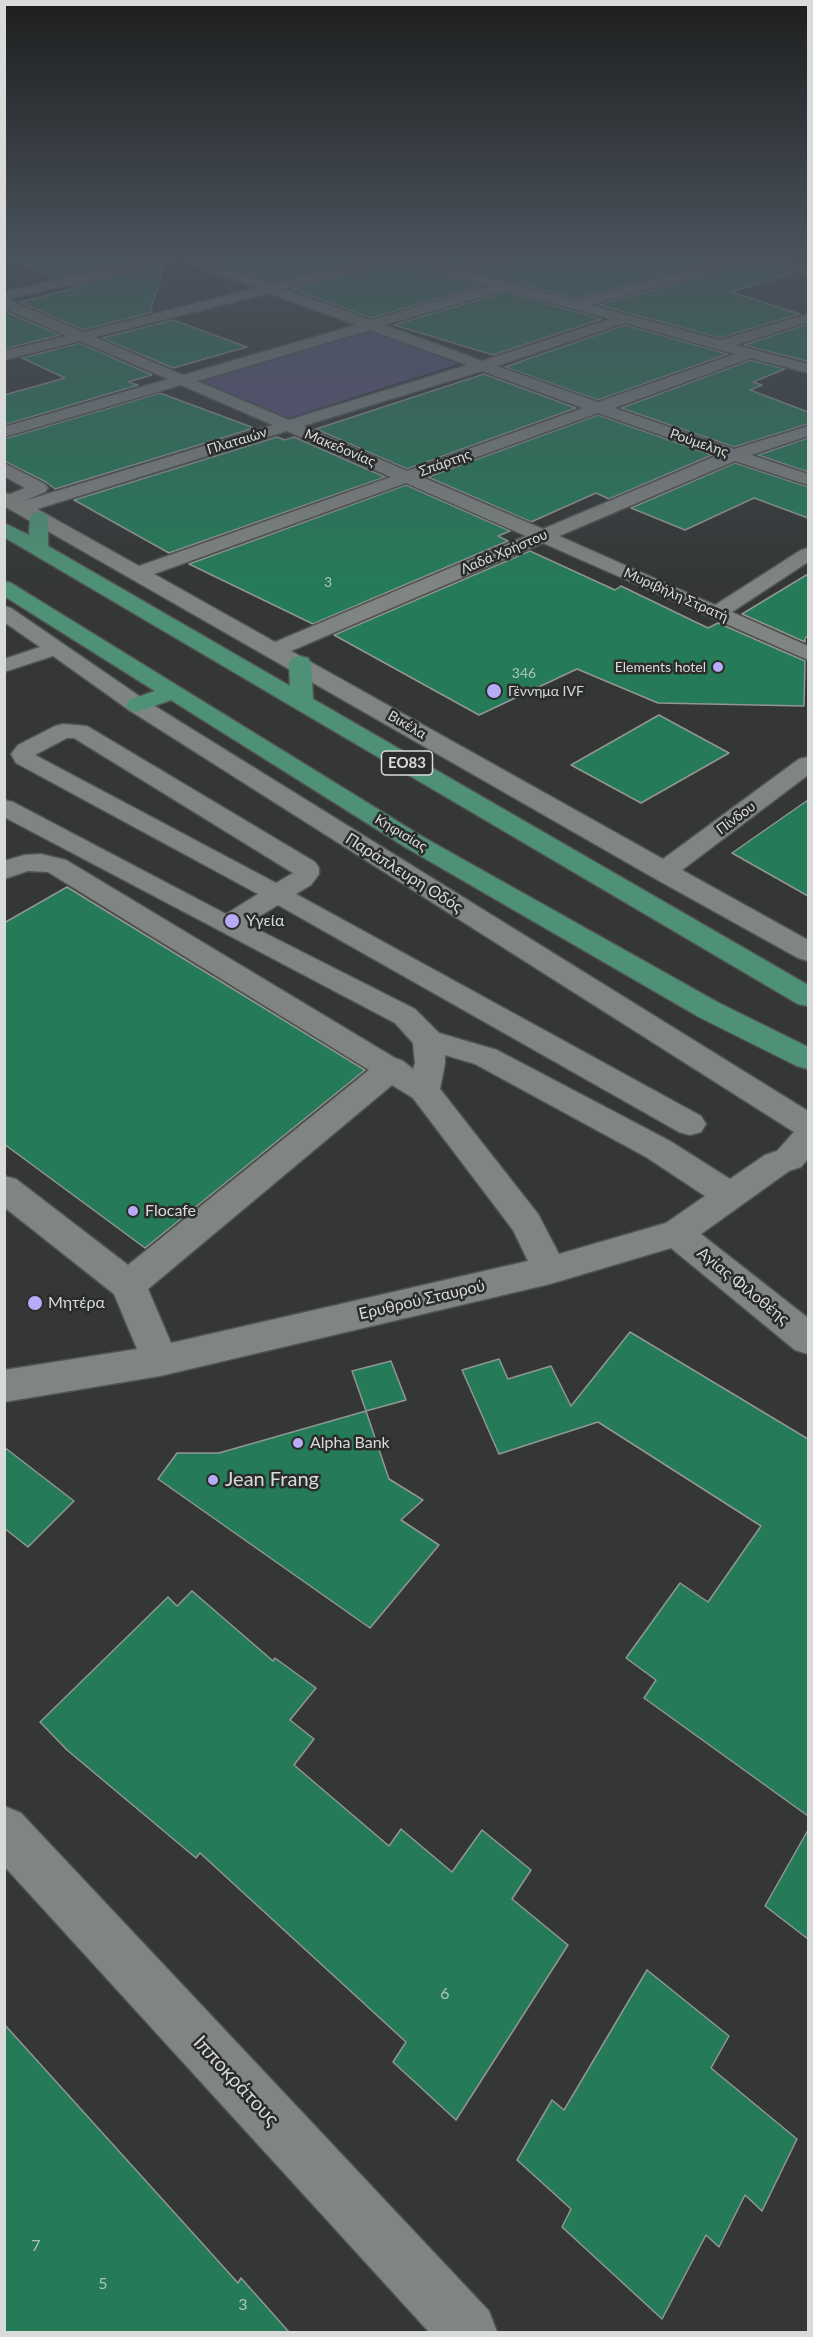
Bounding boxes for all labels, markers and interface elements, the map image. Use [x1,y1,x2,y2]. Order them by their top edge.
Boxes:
street label: Πλαταιών [205,424,269,458]
street label: Ρούμελης [668,425,730,461]
street label: Μακεδονίας [302,426,378,470]
street label: Σπάρτης [417,446,473,480]
street label: Λαδά Χρήστου [458,526,550,578]
street label: Μυριβήλη Στρατή [621,564,731,626]
house number: 3 [324,574,332,590]
place label: Elements hotel [615,659,706,675]
marker: Elements hotel [711,660,725,674]
house number: 346 [512,665,536,681]
marker: Γέννημα IVF [485,682,503,700]
place label: Γέννημα IVF [508,683,584,699]
street label: Βικέλα [385,707,429,743]
road number: ΕΟ83 [382,751,432,775]
street label: Πίνδου [713,798,759,838]
street label: Κηφισίας [372,811,430,855]
street label: Παράπλευρη Οδός [342,829,466,917]
place label: Υγεία [246,911,284,931]
marker: Υγεία [223,912,241,930]
place label: Flocafe [145,1201,196,1221]
marker: Flocafe [126,1204,140,1218]
street label: Αγίας Φιλοθέης [693,1243,793,1329]
street label: Ερυθρού Σταυρού [357,1276,487,1324]
place label: Μητέρα [48,1293,105,1313]
marker: Μητέρα [26,1294,44,1312]
place label: Alpha Bank [310,1433,390,1453]
marker: Alpha Bank [291,1436,305,1450]
place label: Jean Frang [225,1468,319,1492]
marker: Jean Frang [206,1473,220,1487]
house number: 6 [440,1984,450,2004]
street label: Ιπποκράτους [188,2031,284,2131]
house number: 7 [31,2236,41,2256]
house number: 5 [98,2274,108,2294]
house number: 3 [238,2295,248,2315]

